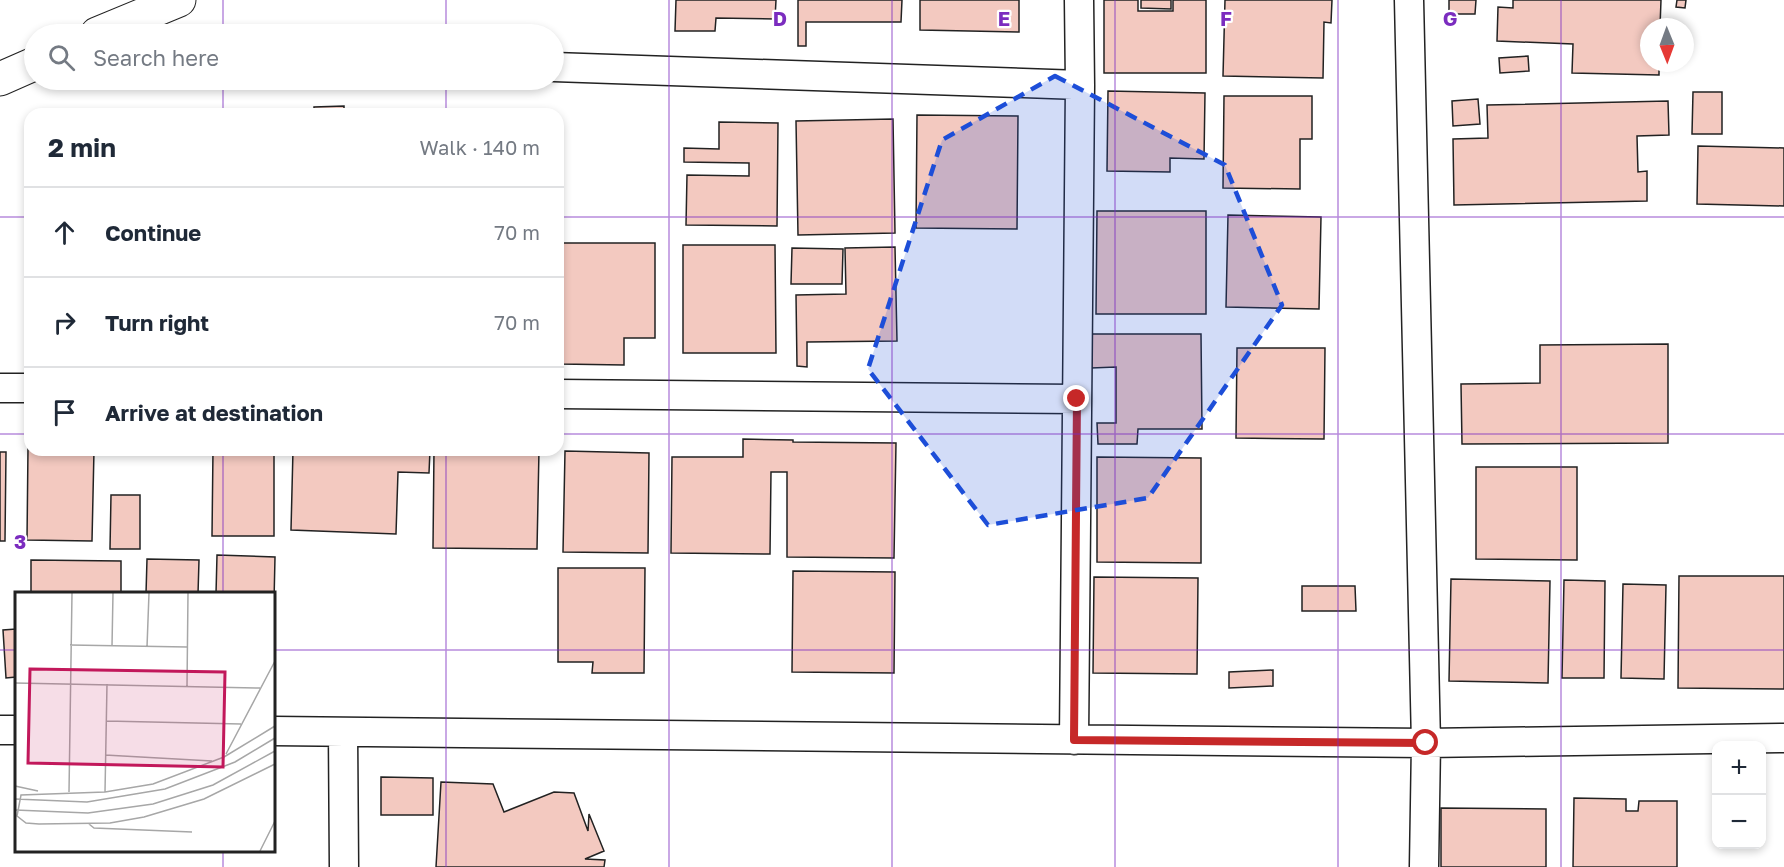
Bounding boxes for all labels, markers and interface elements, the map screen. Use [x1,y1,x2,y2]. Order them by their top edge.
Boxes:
text: D [773,6,787,30]
text: E [998,6,1010,30]
text: F [1220,6,1232,30]
text: G [1443,6,1457,30]
north arrow [1640,18,1694,72]
search box [24,24,564,90]
icon: search [45,41,78,74]
text: Search here [93,44,219,71]
text: 2 min [48,132,116,163]
text: Walk · 140 m [420,135,540,159]
icon: ahead [48,216,81,249]
text: Continue [105,219,201,246]
text: 70 m [494,220,540,244]
icon: right [48,306,81,339]
text: Turn right [105,309,209,336]
text: 70 m [494,310,540,334]
route end [1063,385,1089,411]
icon: arrive [48,396,81,429]
text: Arrive at destination [105,399,323,426]
text: 3 [14,529,26,553]
inset map [15,592,274,852]
route start [1412,729,1438,755]
map controls [1712,741,1766,849]
button: + [1712,741,1766,795]
button: − [1712,795,1766,849]

